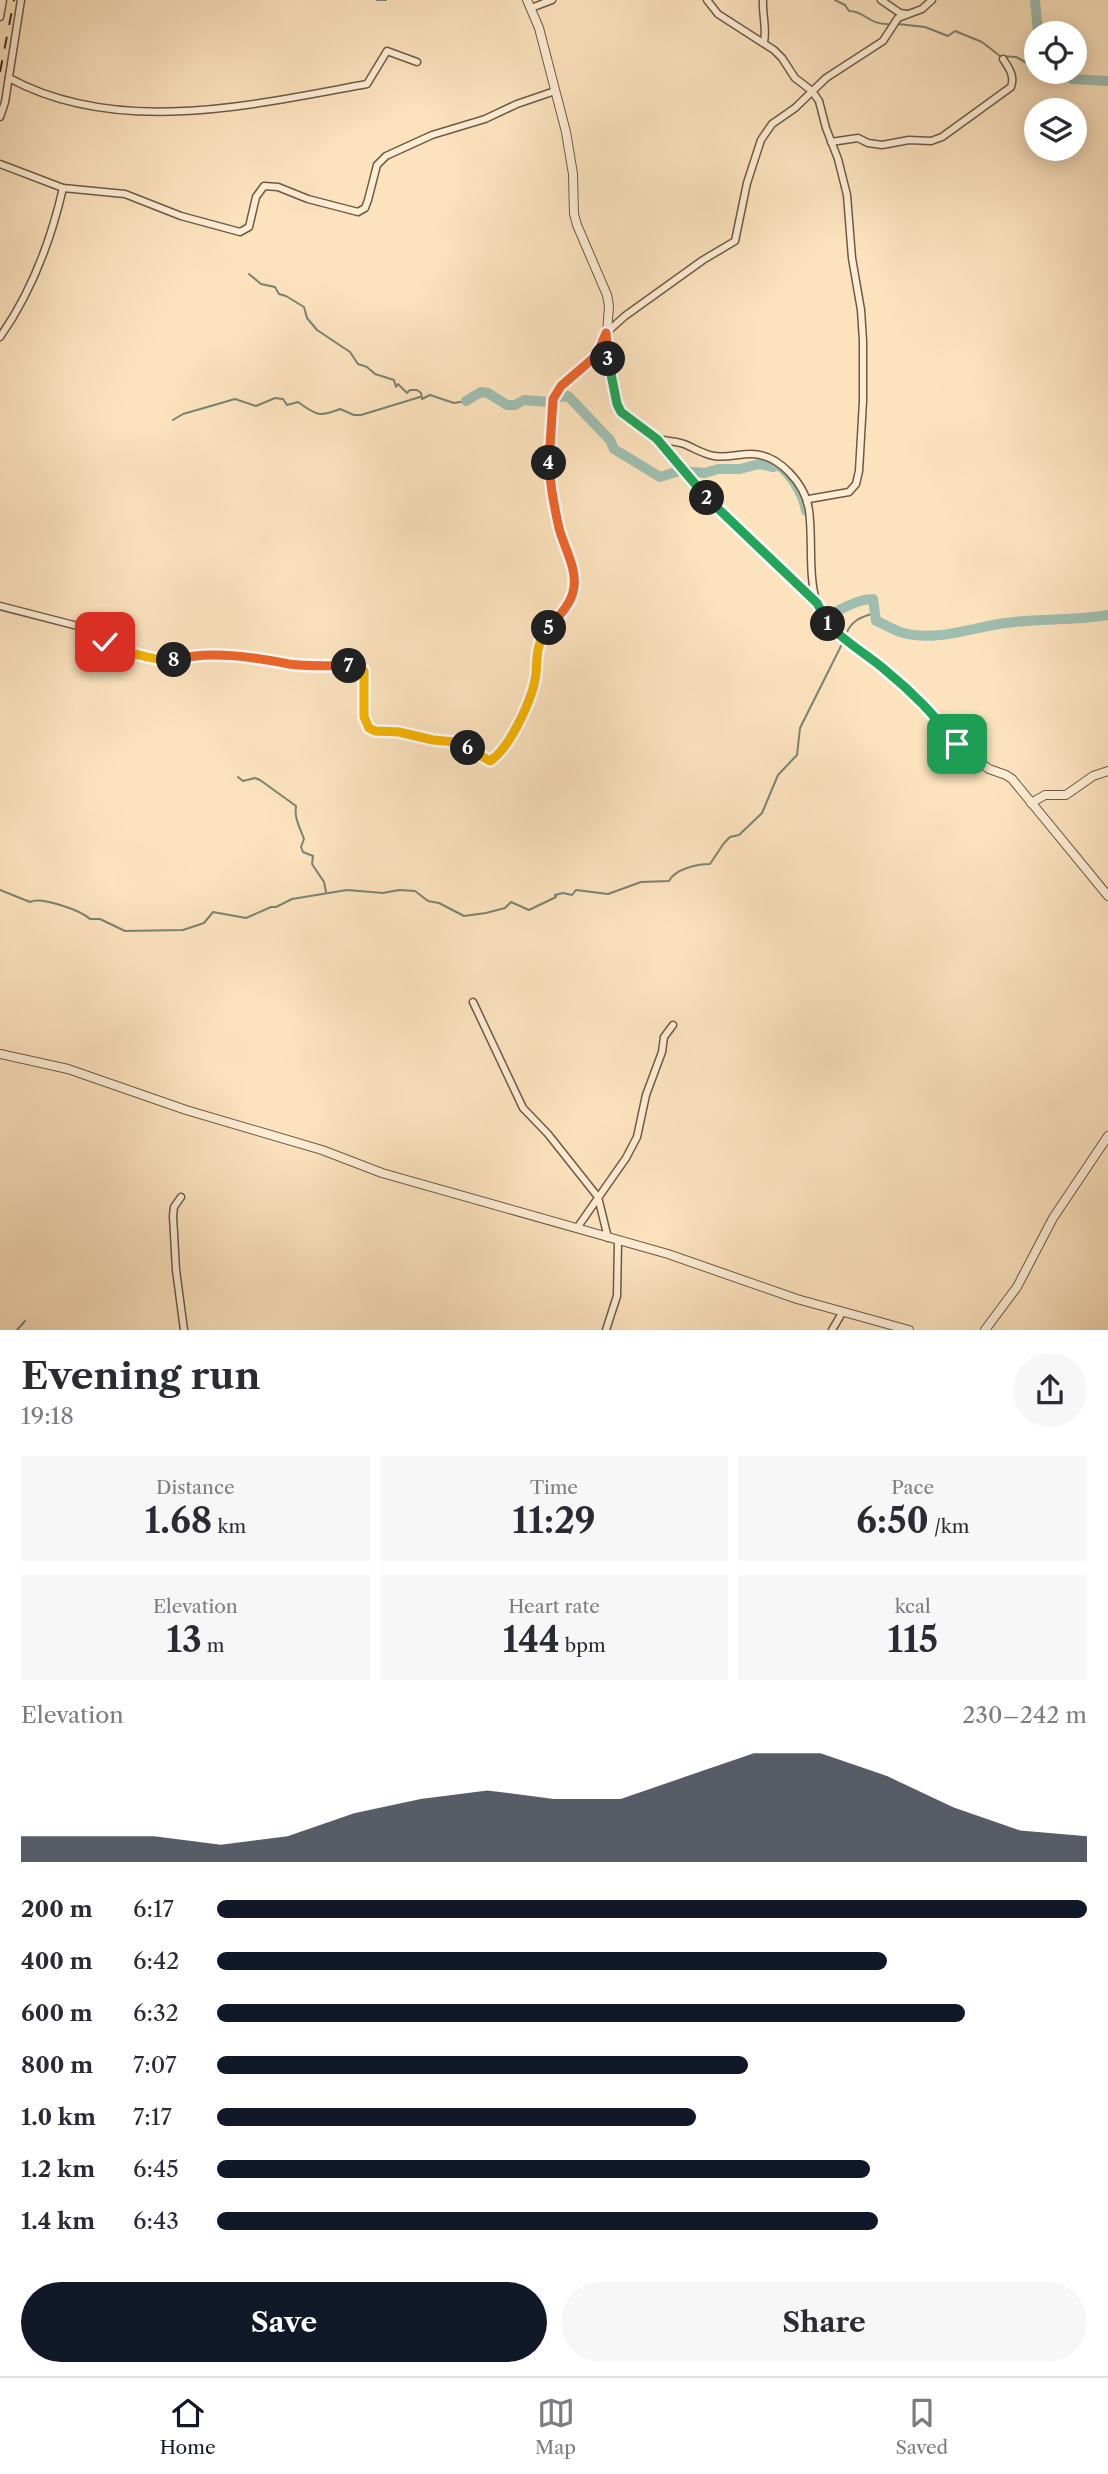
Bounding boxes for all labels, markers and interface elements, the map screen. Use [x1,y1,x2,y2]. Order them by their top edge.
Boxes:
map controls [1024,21,1087,161]
button: locate [1024,21,1087,84]
button: layers [1024,98,1087,161]
pin: 3 [590,342,626,376]
text: 3 [602,347,613,370]
pin: 4 [532,446,566,480]
text: 4 [543,451,554,474]
pin: 2 [690,480,724,516]
text: 2 [701,486,712,509]
pin: 1 [810,606,846,642]
pin: 5 [532,610,566,646]
pin [75,612,135,672]
text: 1 [823,612,832,635]
text: 5 [543,616,554,639]
icon: check [86,623,124,661]
pin: 8 [156,642,192,678]
text: 8 [168,648,179,671]
pin: 7 [332,648,366,684]
text: 7 [344,654,353,677]
pin [927,714,987,774]
icon: arrive [938,725,976,763]
pin: 6 [450,730,486,766]
text: 6 [462,736,473,759]
text: Evening run [21,1352,261,1399]
button: share [1013,1353,1087,1427]
text: 19:18 [21,1402,74,1430]
text: Distance [156,1476,235,1499]
text: Time [530,1476,578,1499]
text: Pace [891,1476,934,1499]
text: 1.68 [145,1499,212,1542]
text: 11:29 [512,1499,596,1542]
text: 6:50 [856,1499,929,1542]
text: km [212,1515,246,1538]
text: /km [929,1515,969,1538]
text: Elevation [153,1595,238,1618]
text: Heart rate [508,1595,600,1618]
text: kcal [895,1595,931,1618]
text: 13 [166,1618,202,1661]
text: 144 [502,1618,560,1661]
text: 115 [887,1618,938,1661]
text: m [202,1634,224,1657]
text: bpm [560,1634,606,1657]
text: Elevation [21,1701,124,1729]
text: 230–242 m [962,1701,1087,1729]
text: 200 m [21,1895,93,1923]
text: 6:17 [133,1895,174,1923]
text: 400 m [21,1947,93,1975]
text: 6:42 [133,1947,179,1975]
text: 600 m [21,1999,93,2027]
text: 6:32 [133,1999,179,2027]
text: 800 m [21,2051,93,2079]
text: 7:07 [133,2051,177,2079]
text: 1.0 km [21,2103,96,2131]
text: 7:17 [133,2103,172,2131]
text: 1.2 km [21,2155,95,2183]
text: 6:45 [133,2155,179,2183]
text: 1.4 km [21,2207,95,2235]
text: 6:43 [133,2207,179,2235]
button: Save [21,2282,547,2362]
button: Share [561,2282,1087,2362]
tab: Home [160,2394,216,2459]
tab: Map [535,2394,576,2459]
tab: Saved [895,2394,948,2459]

